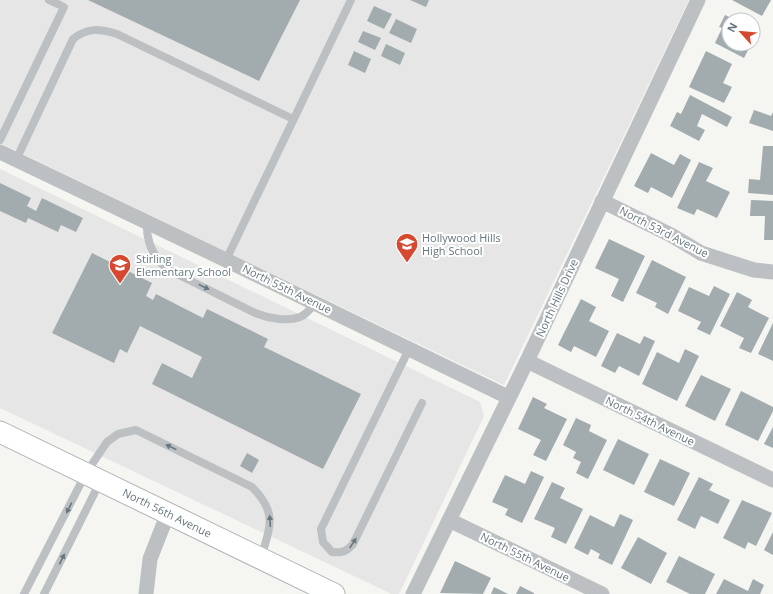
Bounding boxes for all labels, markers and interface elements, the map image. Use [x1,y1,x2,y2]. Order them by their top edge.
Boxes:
north arrow [721,12,761,52]
text: N [723,20,740,35]
street label: North 53rd Avenue [617,203,711,260]
place label: Hollywood Hills High School [422,230,501,258]
school or university icon: Hollywood Hills High School [394,231,420,264]
place label: Stirling Elementary School [136,251,231,279]
school or university icon: Stirling Elementary School [107,252,133,285]
street label: North Hills Drive [532,256,581,339]
street label: North 55th Avenue [240,260,334,317]
one-way arrow [198,284,210,291]
street label: North 54th Avenue [603,392,697,449]
one-way arrow [165,444,177,450]
street label: North 56th Avenue [120,484,214,541]
one-way arrow [65,502,72,514]
one-way arrow [266,515,273,527]
street label: North 55th Avenue [478,528,572,585]
one-way arrow [349,537,357,548]
one-way arrow [58,553,65,565]

